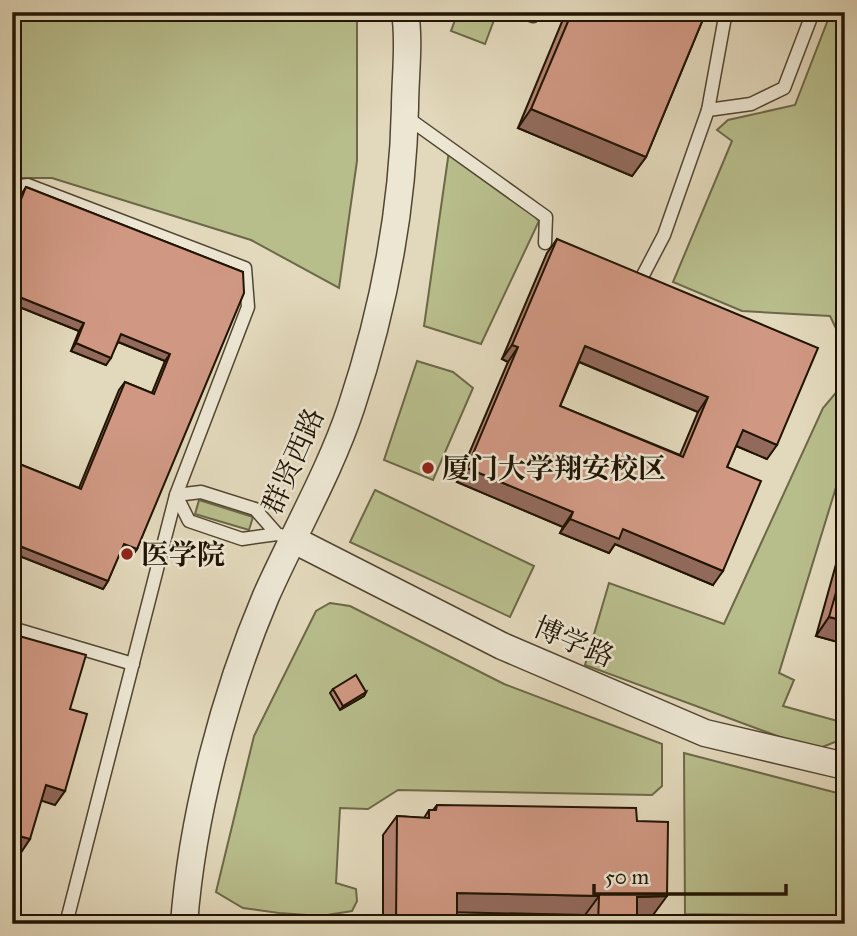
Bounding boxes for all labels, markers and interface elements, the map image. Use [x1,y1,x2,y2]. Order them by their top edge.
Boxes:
street label: 群贤西路 [254,403,332,519]
place label: 厦门大学翔安校区 [442,451,666,486]
marker: 厦门大学翔安校区 [420,460,436,476]
place label: 医学院 [141,537,225,572]
marker: 医学院 [119,546,135,562]
street label: 博学路 [528,609,620,675]
scale bar [594,852,787,896]
text: 50 m [605,864,650,890]

